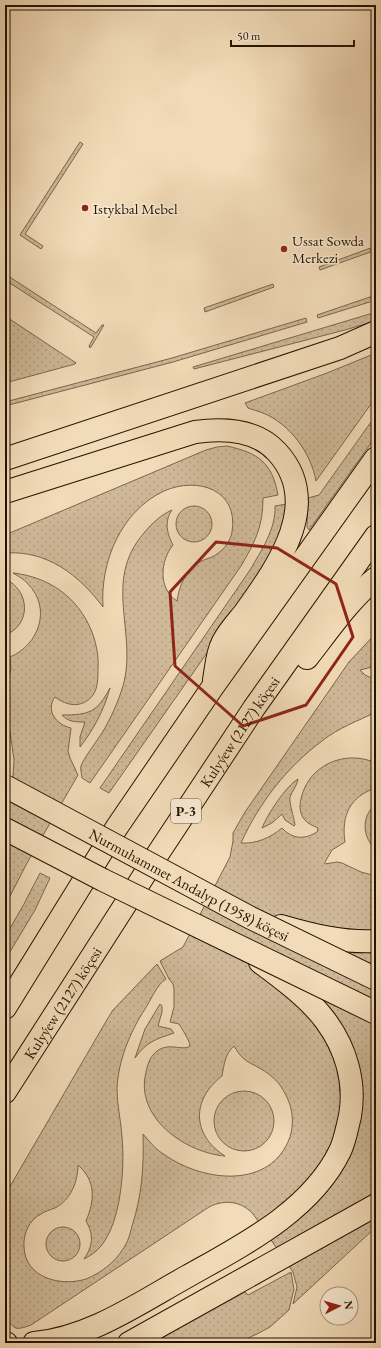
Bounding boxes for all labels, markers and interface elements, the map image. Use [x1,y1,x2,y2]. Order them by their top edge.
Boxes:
scale bar [231,22,354,48]
text: 50 m [237,28,261,44]
place label: Istykbal Mebel [93,199,178,218]
marker: Istykbal Mebel [80,203,90,213]
place label: Ussat Sowda Merkezi [292,231,364,267]
marker: Ussat Sowda Merkezi [279,244,289,254]
street label: Kulyýew (2127) köçesi [195,672,283,790]
road number: P-3 [171,799,201,823]
street label: Nurmuhammet Andalyp (1958) köçesi [86,824,293,945]
street label: Kulyýew (2127) köçesi [19,943,105,1062]
north arrow [319,1286,359,1326]
text: N [342,1300,356,1310]

